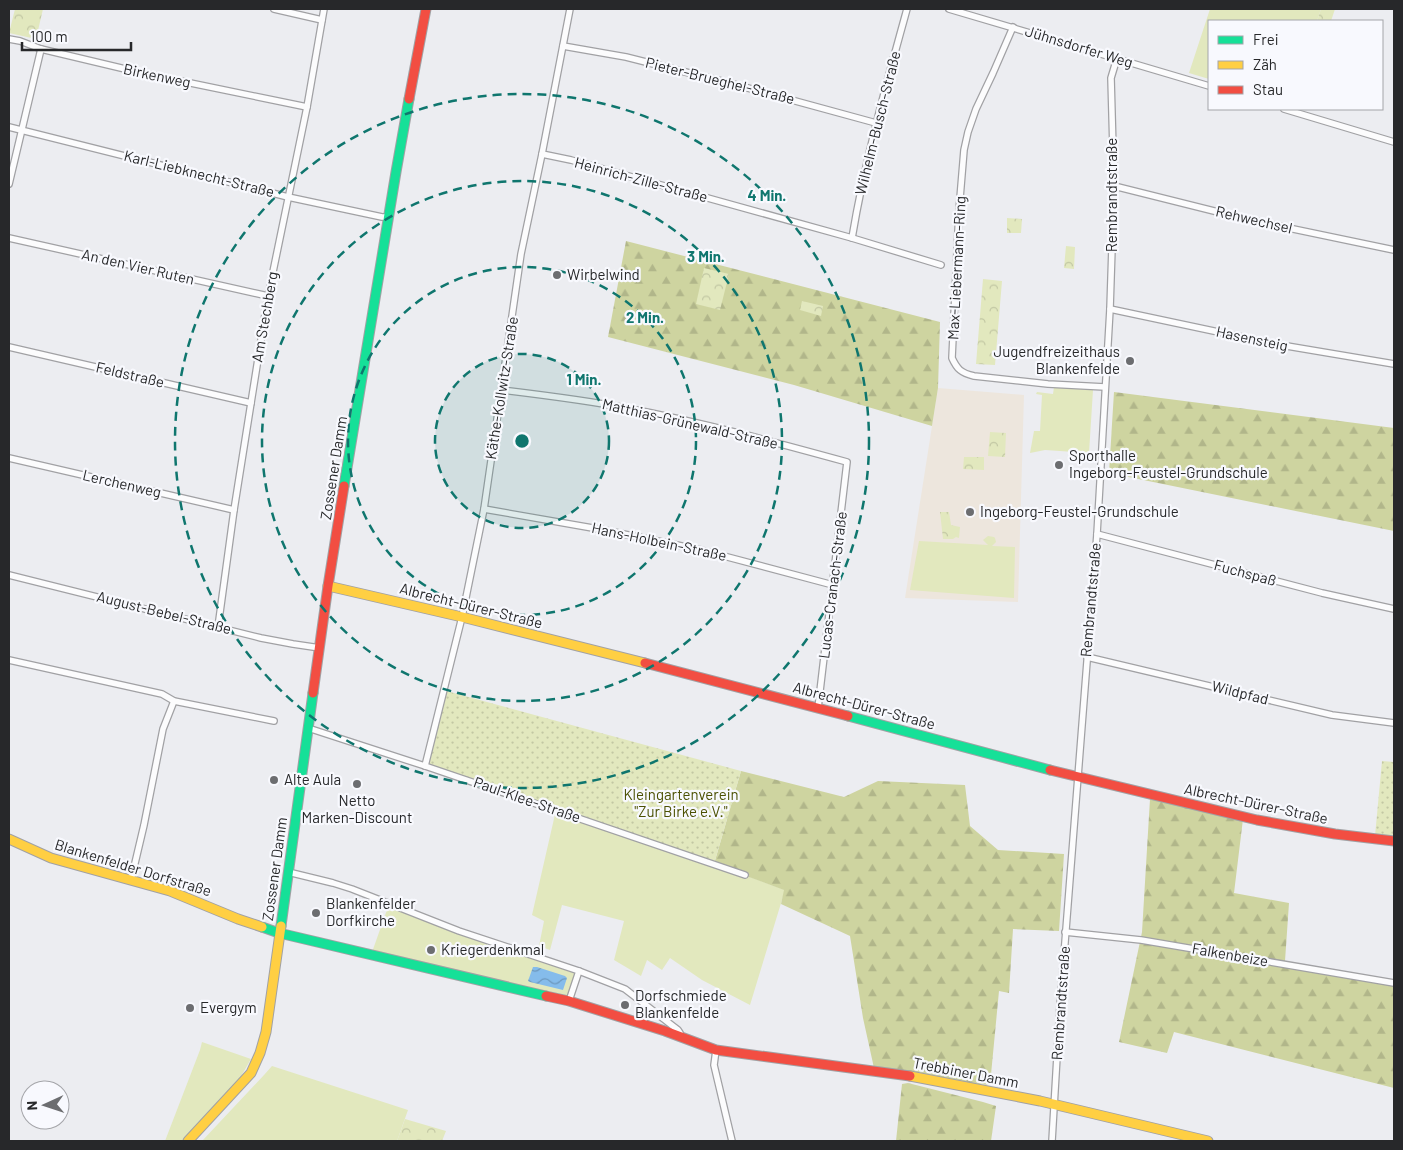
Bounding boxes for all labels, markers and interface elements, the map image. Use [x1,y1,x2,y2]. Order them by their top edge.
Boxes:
scale bar [22,20,131,52]
legend [1208,20,1383,110]
street label: Jühnsdorfer Weg [1023,21,1135,71]
text: 100 m [30,27,68,45]
text: Frei [1253,30,1279,48]
street label: Wilhelm-Busch-Straße [850,49,904,197]
street label: Pieter-Brueghel-Straße [644,53,797,107]
text: Zäh [1253,55,1277,73]
street label: Birkenweg [122,59,193,91]
text: Stau [1253,80,1283,98]
street label: Rembrandtstraße [1102,138,1120,252]
street label: Karl-Liebknecht-Straße [122,146,276,200]
street label: Heinrich-Zille-Straße [573,153,710,205]
text: 4 Min. [748,186,786,204]
street label: Max-Liebermann-Ring [943,195,969,340]
street label: Rehwechsel [1214,201,1294,237]
street label: An den Vier Ruten [80,244,196,288]
text: 3 Min. [687,247,725,265]
place label: Wirbelwind [567,265,640,283]
marker: Wirbelwind [551,269,563,281]
street label: Am Stechberg [247,270,281,364]
text: 2 Min. [626,308,664,326]
street label: Käthe-Kollwitz-Straße [481,315,521,461]
street label: Hasensteig [1215,322,1290,354]
place label: Jugendfreizeithaus Blankenfelde [994,342,1120,377]
marker: Jugendfreizeithaus Blankenfelde [1124,355,1136,367]
street label: Feldstraße [94,357,166,391]
text: 1 Min. [567,370,602,388]
street label: Matthias-Grünewald-Straße [600,394,780,452]
street label: Zossener Damm [316,415,350,521]
centre of rings [513,432,531,450]
place label: Sporthalle Ingeborg-Feustel-Grundschule [1069,446,1268,481]
marker: Sporthalle Ingeborg-Feustel-Grundschule [1053,459,1065,471]
street label: Lerchenweg [81,465,163,501]
place label: Ingeborg-Feustel-Grundschule [980,502,1179,520]
marker: Ingeborg-Feustel-Grundschule [964,506,976,518]
street label: Lucas-Cranach-Straße [814,510,850,660]
street label: Hans-Holbein-Straße [590,518,728,564]
street label: Rembrandtstraße [1076,542,1104,658]
street label: Fuchspaß [1212,555,1278,589]
street label: Albrecht-Dürer-Straße [398,579,545,632]
street label: August-Bebel-Straße [95,587,233,637]
street label: Wildpfad [1210,676,1270,708]
street label: Albrecht-Dürer-Straße [791,677,937,733]
place label: Alte Aula [284,770,341,788]
street label: Paul-Klee-Straße [471,772,583,826]
marker: Alte Aula [268,774,280,786]
marker: Netto Marken-Discount [351,778,363,790]
street label: Albrecht-Dürer-Straße [1183,779,1330,827]
park label: Kleingartenverein "Zur Birke e.V." [623,785,739,820]
place label: Netto Marken-Discount [302,791,412,826]
street label: Zossener Damm [258,816,290,922]
street label: Blankenfelder Dorfstraße [53,835,214,899]
place label: Blankenfelder Dorfkirche [326,894,416,929]
marker: Blankenfelder Dorfkirche [310,907,322,919]
street label: Falkenbeize [1191,938,1270,970]
place label: Kriegerdenkmal [441,940,544,958]
marker: Kriegerdenkmal [425,944,437,956]
street label: Rembrandtstraße [1047,945,1073,1061]
place label: Dorfschmiede Blankenfelde [635,986,727,1021]
place label: Evergym [200,998,257,1016]
marker: Dorfschmiede Blankenfelde [619,999,631,1011]
marker: Evergym [184,1002,196,1014]
street label: Trebbiner Damm [912,1053,1021,1091]
north arrow [20,1080,70,1130]
text: N [23,1101,40,1111]

